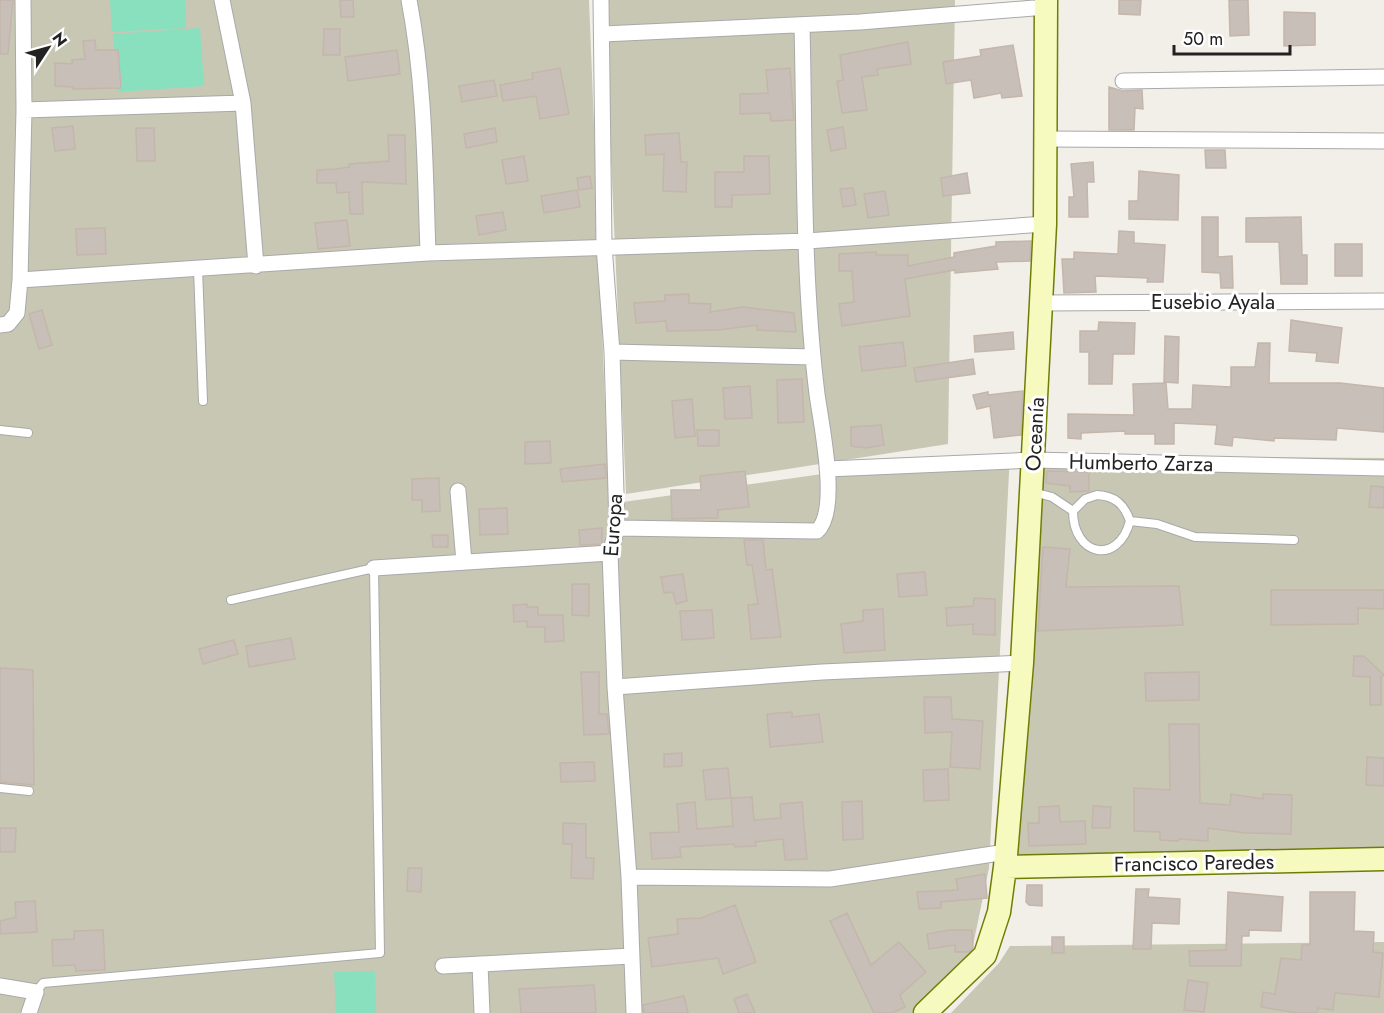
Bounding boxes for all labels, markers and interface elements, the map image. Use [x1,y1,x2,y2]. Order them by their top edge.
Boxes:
north arrow [18,18,78,78]
scale bar [1174,18,1290,56]
text: 50 m [1183,26,1223,52]
text: N [47,28,73,51]
street label: Eusebio Ayala [1151,287,1275,317]
street label: Oceanía [1018,396,1052,472]
street label: Humberto Zarza [1069,447,1213,479]
street label: Europa [596,493,630,557]
street label: Francisco Paredes [1114,847,1274,879]

